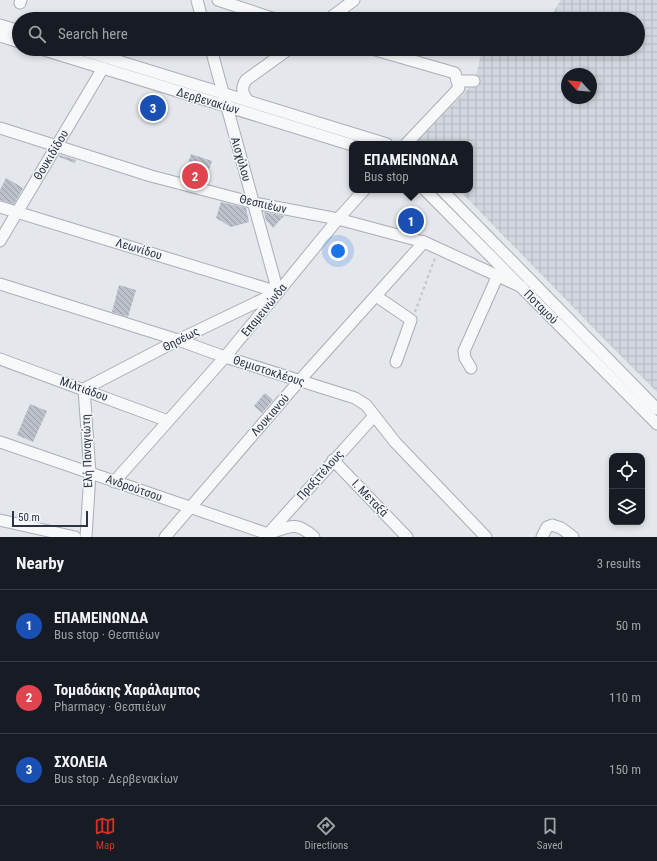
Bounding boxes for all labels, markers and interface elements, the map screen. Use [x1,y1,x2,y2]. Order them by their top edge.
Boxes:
search box [12,12,645,56]
icon: search [26,23,48,45]
text: Search here [58,25,128,43]
north arrow [561,68,597,104]
street label: Δερβενακίων [175,85,241,117]
pin: 3 [140,93,166,123]
street label: Θουκιδίδου [31,127,71,183]
street label: Αισχύλου [228,135,254,183]
popup [349,141,473,193]
text: ΕΠΑΜΕΙΝΩΝΔΑ [364,151,458,169]
pin: 2 [182,161,208,191]
text: Bus stop [364,169,409,184]
street label: Θεσπιέων [238,192,288,216]
pin: 1 [398,206,424,236]
street label: Λεωνίδου [114,235,164,263]
your location [328,241,348,261]
street label: Επαμεινώνδα [238,281,290,339]
street label: Ποταμού [521,287,561,327]
street label: Θησέως [160,324,202,354]
street label: Θεμιστοκλέους [231,353,307,389]
street label: Μιλτιάδου [58,374,110,404]
street label: Λουκιανού [248,391,292,439]
street label: Ελή Παναγιώτη [79,414,95,488]
street label: Πραξιτέλους [294,447,347,503]
map controls [609,453,645,525]
button: locate [609,453,645,489]
street label: Ανδρούτσου [104,472,164,504]
street label: Ι. Μεταξά [348,477,391,520]
button: layers [609,489,645,525]
scale bar [12,509,88,528]
text: 50 m [18,511,40,524]
text: Nearby [16,553,64,573]
text: 3 results [597,556,641,571]
text: ΕΠΑΜΕΙΝΩΝΔΑ [54,609,148,627]
text: 1 [26,618,32,633]
text: 50 m [615,618,641,633]
text: Bus stop · Θεσπιέων [54,627,160,642]
text: Τομαδάκης Χαράλαμπος [54,681,200,699]
text: 2 [26,690,32,705]
text: 110 m [609,690,641,705]
text: Pharmacy · Θεσπιέων [54,699,166,714]
text: ΣΧΟΛΕΙΑ [54,753,108,771]
text: 3 [26,762,32,777]
text: 150 m [609,762,641,777]
text: Bus stop · Δερβενακίων [54,771,178,786]
tab: Map [94,815,116,852]
tab: Directions [304,815,348,852]
tab: Saved [537,815,563,852]

